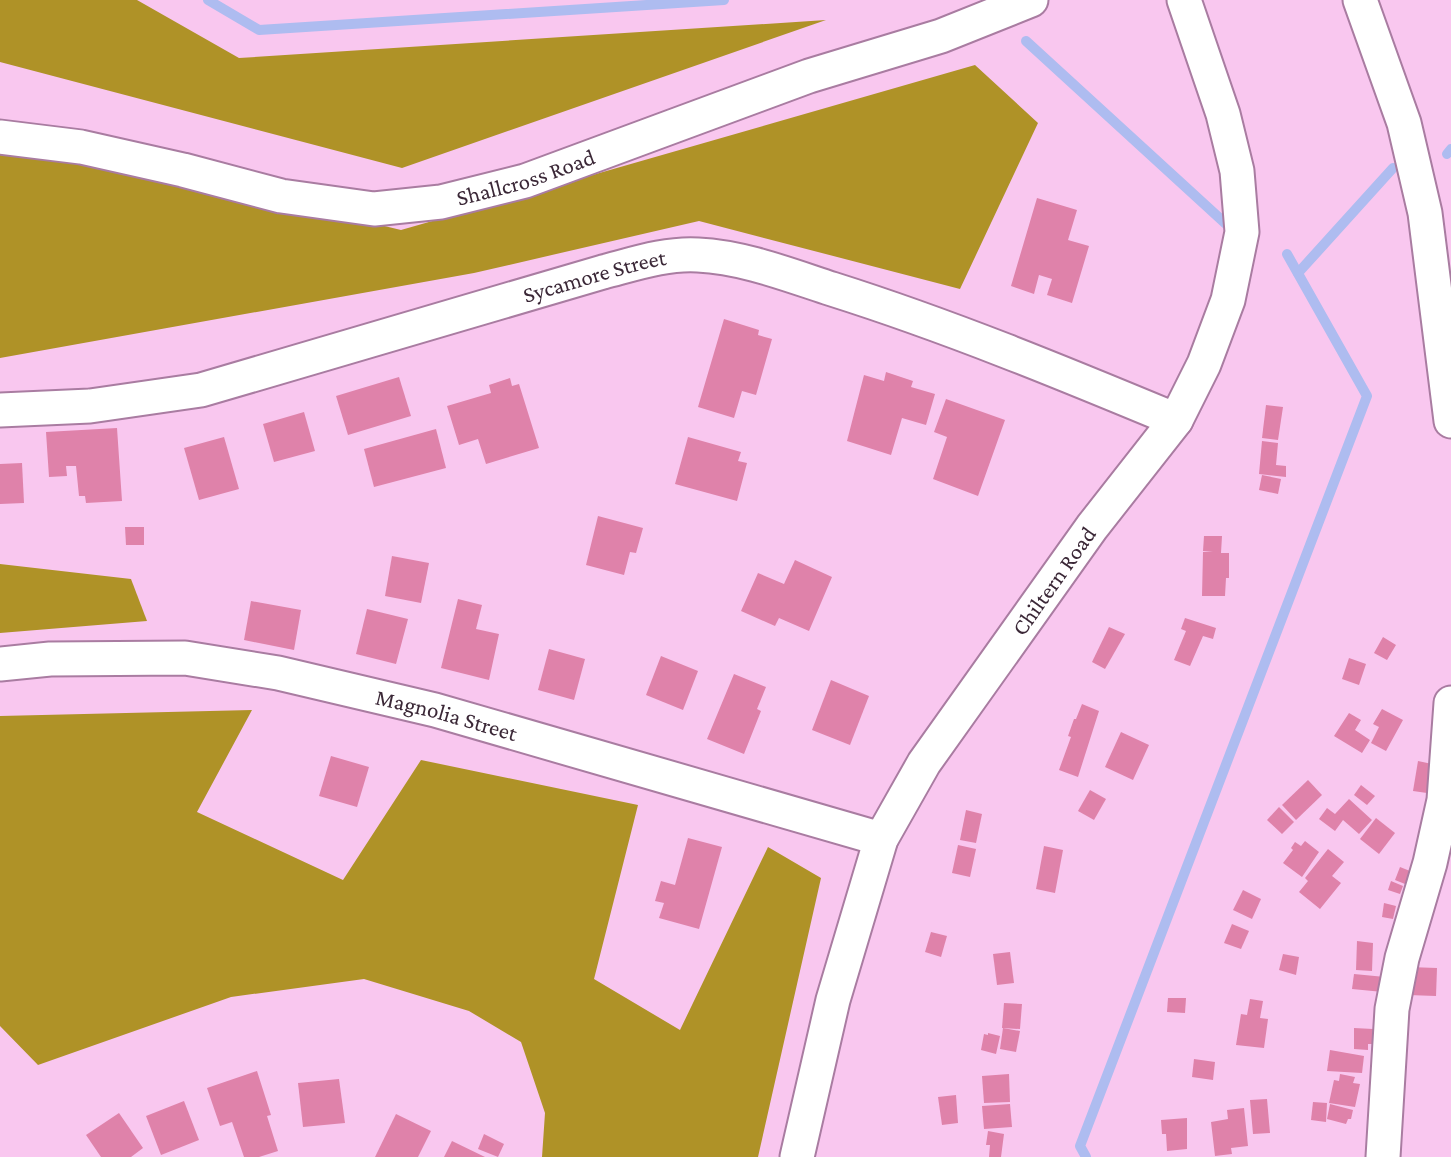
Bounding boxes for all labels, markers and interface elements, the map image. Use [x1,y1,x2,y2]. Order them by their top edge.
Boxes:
street label: Shallcross Road [454,143,598,211]
street label: Sycamore Street [520,244,668,308]
street label: Chiltern Road [1006,522,1101,640]
street label: Magnolia Street [373,683,521,746]

